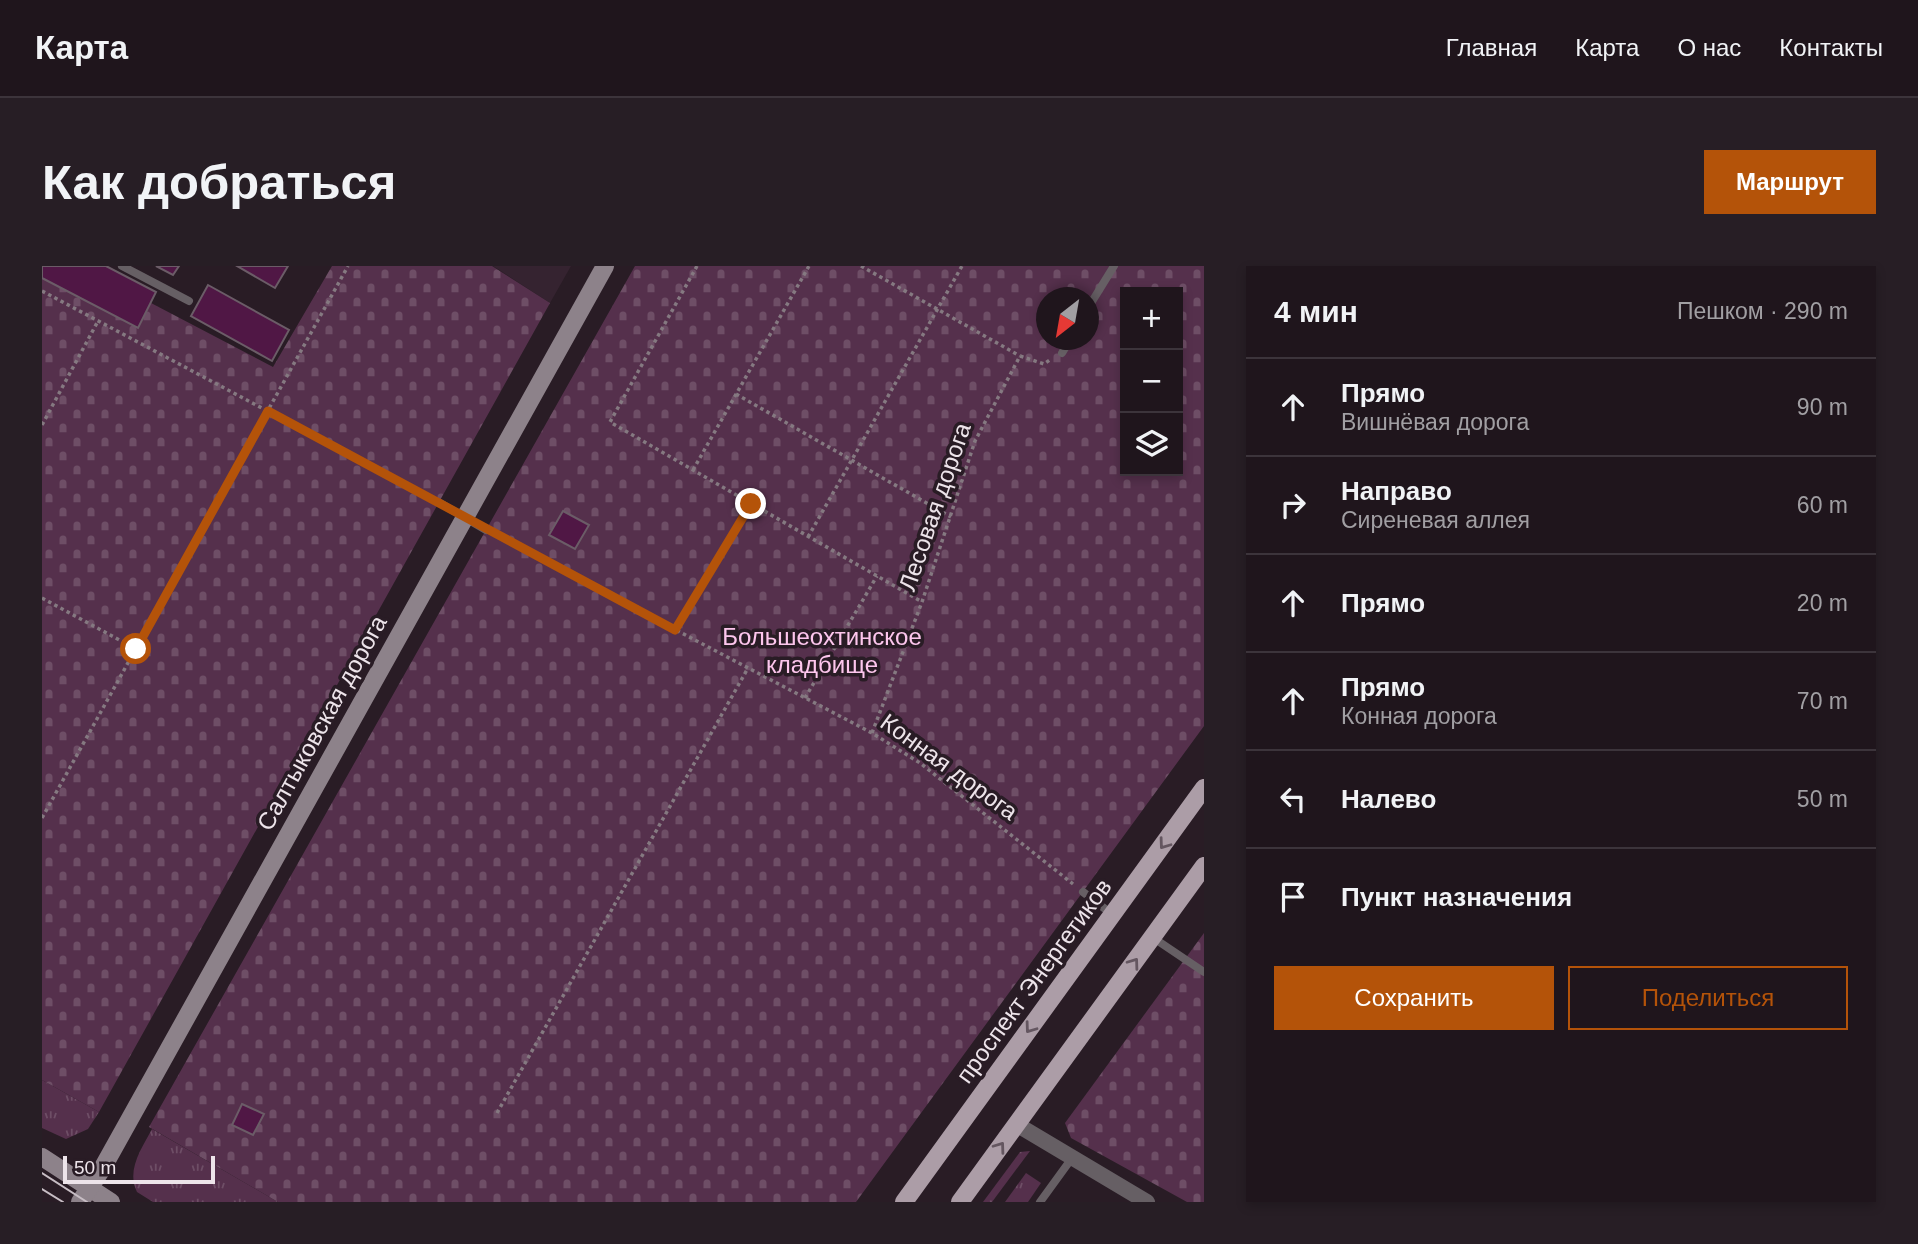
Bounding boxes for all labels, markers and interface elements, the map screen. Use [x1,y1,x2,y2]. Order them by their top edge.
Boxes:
text: Карта [35,29,128,66]
text: Главная [1446,34,1537,61]
text: Карта [1575,34,1639,61]
text: О нас [1677,34,1741,61]
text: Контакты [1779,34,1883,61]
button: Маршрут [1704,150,1876,214]
text: Как добраться [42,155,396,209]
north arrow [1036,287,1099,350]
map controls [1120,287,1183,476]
button: + [1120,287,1183,350]
text: 4 мин [1274,295,1358,328]
text: Пешком · 290 m [1677,298,1848,324]
button: − [1120,350,1183,413]
text: Прямо [1341,378,1425,408]
icon: ahead [1274,388,1312,426]
text: 90 m [1797,394,1848,420]
text: Вишнёвая дорога [1341,409,1529,435]
button: layers [1120,413,1183,476]
street label: Лесовая дорога [893,419,976,594]
text: Направо [1341,476,1452,506]
icon: right [1274,486,1312,524]
route end [735,488,766,519]
text: 60 m [1797,492,1848,518]
text: Сиреневая аллея [1341,507,1530,533]
icon: ahead [1274,584,1312,622]
text: Прямо [1341,588,1425,618]
text: 20 m [1797,590,1848,616]
street label: Салтыковская дорога [251,610,392,835]
park label: Большеохтинское кладбище [722,623,922,678]
route start [120,633,151,664]
text: Прямо [1341,672,1425,702]
icon: ahead [1274,682,1312,720]
text: 70 m [1797,688,1848,714]
text: Конная дорога [1341,703,1497,729]
street label: Конная дорога [876,708,1023,826]
icon: left [1274,780,1312,818]
text: Налево [1341,784,1436,814]
text: 50 m [1797,786,1848,812]
one-way arrow [1160,836,1172,849]
street label: проспект Энергетиков [950,873,1117,1088]
icon: arrive [1274,878,1312,916]
text: Пункт назначения [1341,882,1572,912]
one-way arrow [1125,958,1138,971]
button: Сохранить [1274,966,1554,1030]
button: Поделиться [1568,966,1848,1030]
one-way arrow [1026,1020,1039,1033]
one-way arrow [992,1142,1004,1155]
scale bar [63,1153,215,1185]
text: 50 m [74,1157,116,1178]

